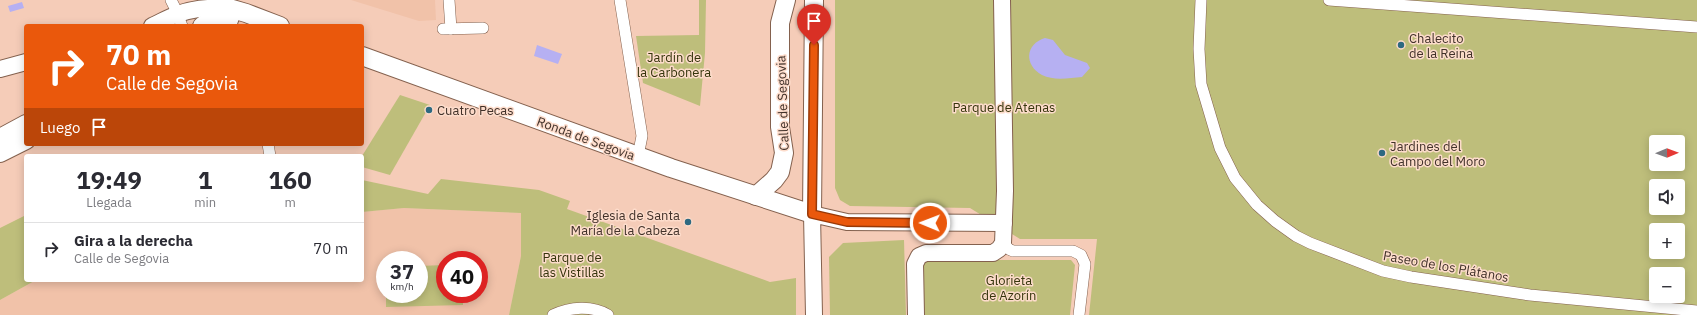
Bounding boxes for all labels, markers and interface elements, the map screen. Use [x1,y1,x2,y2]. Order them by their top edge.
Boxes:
pin [797,4,831,45]
icon: arrive [803,10,825,32]
place label: Chalecito de la Reina [1409,30,1473,62]
text: 70 m [106,36,171,73]
icon: right [40,40,92,92]
marker: Chalecito de la Reina [1396,40,1406,50]
park label: Jardín de la Carbonera [637,49,711,81]
street label: Calle de Segovia [772,55,793,151]
text: Calle de Segovia [106,72,238,95]
park label: Parque de Atenas [953,99,1055,116]
place label: Cuatro Pecas [437,102,514,119]
marker: Cuatro Pecas [424,105,434,115]
street label: Ronda de Segovia [534,113,637,164]
icon: arrive [88,116,110,138]
text: Luego [40,118,80,137]
north arrow [1649,135,1685,171]
map controls [1649,135,1685,303]
place label: Jardines del Campo del Moro [1390,138,1485,170]
marker: Jardines del Campo del Moro [1377,148,1387,158]
text: 19:49 [76,164,142,196]
text: 1 [198,164,212,196]
text: 160 [268,164,312,196]
button: sound [1649,179,1685,215]
text: Llegada [86,194,132,211]
text: min [194,194,216,211]
text: m [284,194,296,211]
position arrow [909,202,951,244]
place label: Iglesia de Santa María de la Cabeza [571,207,680,239]
marker: Iglesia de Santa María de la Cabeza [683,217,693,227]
button: + [1649,223,1685,259]
text: Gira a la derecha [74,231,193,250]
icon: right [40,238,62,260]
text: 70 m [313,239,348,258]
street label: Paseo de los Plátanos [1382,247,1510,286]
park label: Parque de las Vistillas [539,249,605,281]
text: Calle de Segovia [74,250,169,267]
speed limit sign: 40 [436,251,488,303]
text: 37 [390,258,414,285]
button: − [1649,267,1685,303]
park label: Glorieta de Azorín [982,272,1036,304]
text: km/h [390,280,414,293]

